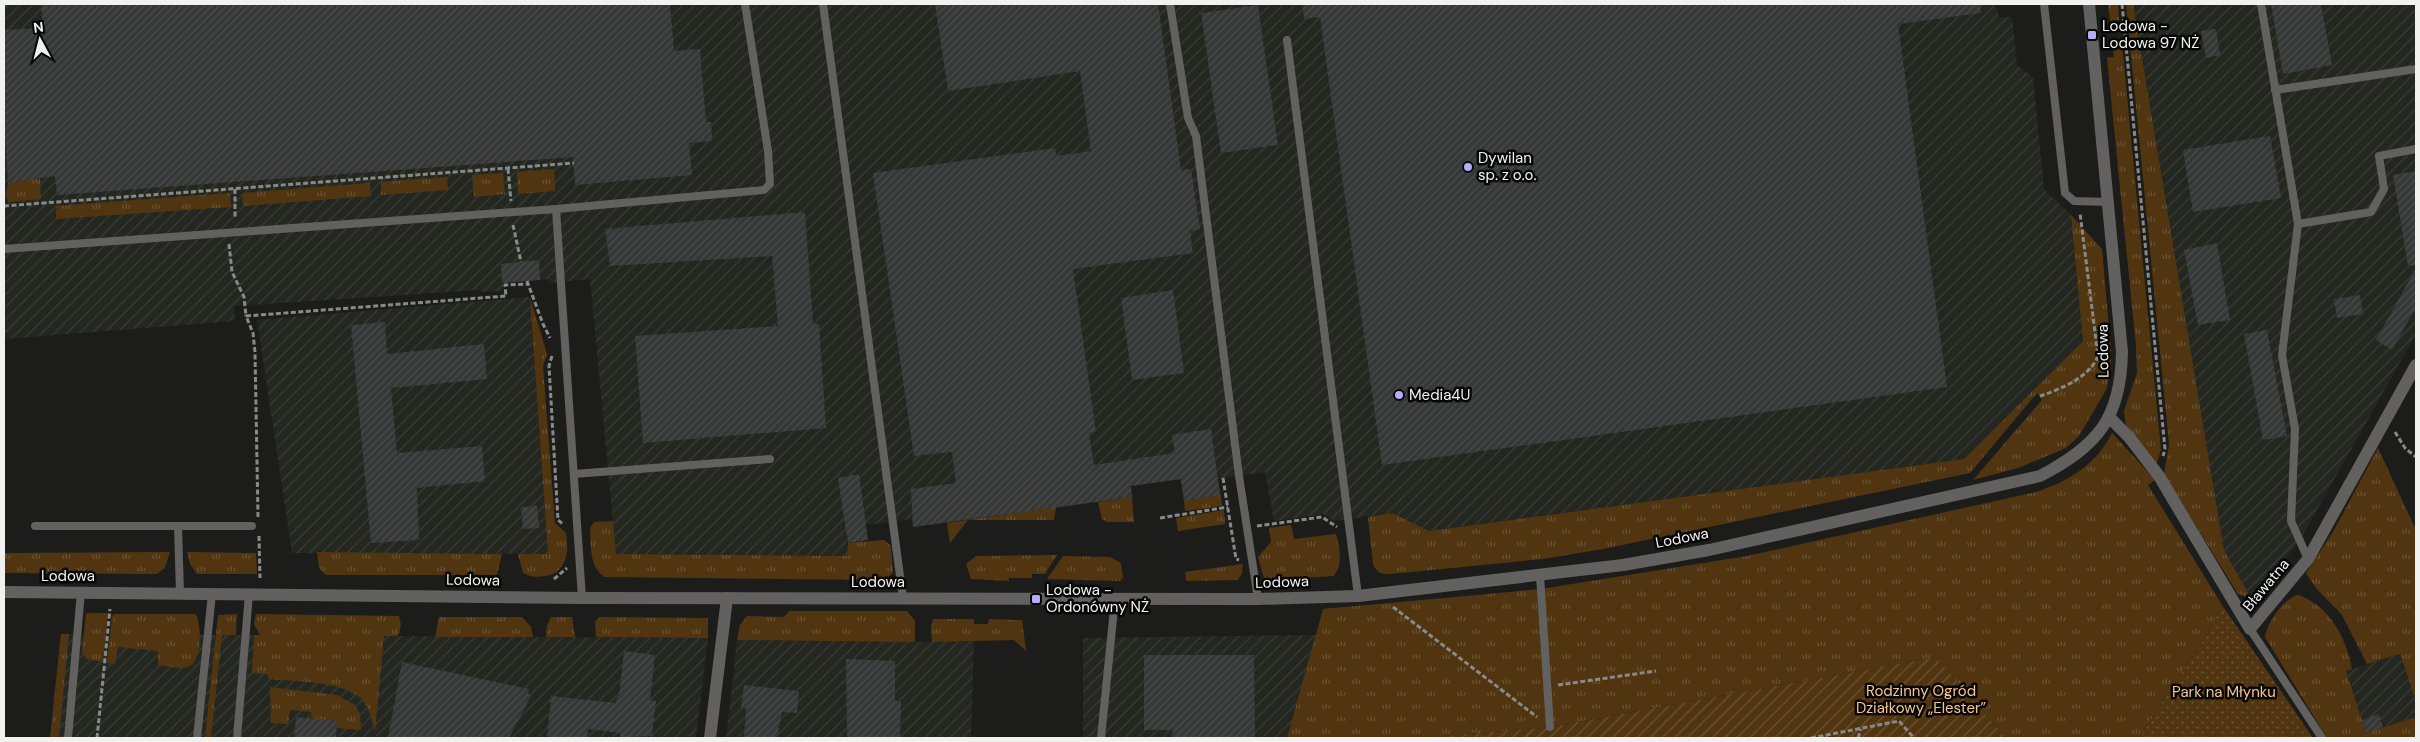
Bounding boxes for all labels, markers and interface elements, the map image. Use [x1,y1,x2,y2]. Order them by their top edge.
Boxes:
north arrow [15,15,65,65]
place label: Lodowa - Lodowa 97 NŻ [2102,16,2199,53]
text: N [32,18,45,37]
marker: Lodowa - Lodowa 97 NŻ [2086,29,2098,41]
place label: Dywilan sp. z o.o. [1478,148,1537,185]
marker: Dywilan sp. z o.o. [1462,161,1474,173]
street label: Lodowa [2093,324,2113,378]
place label: Media4U [1409,385,1470,405]
marker: Media4U [1393,389,1405,401]
street label: Lodowa [1654,523,1710,553]
street label: Bławatna [2238,555,2294,615]
street label: Lodowa [41,566,95,586]
street label: Lodowa [446,570,500,590]
street label: Lodowa [1255,571,1309,593]
street label: Lodowa [851,572,905,592]
place label: Lodowa - Ordonówny NŻ [1046,580,1149,617]
marker: Lodowa - Ordonówny NŻ [1030,593,1042,605]
park label: Rodzinny Ogród Działkowy „Elester” [1856,681,1987,718]
park label: Park na Młynku [2172,682,2276,702]

